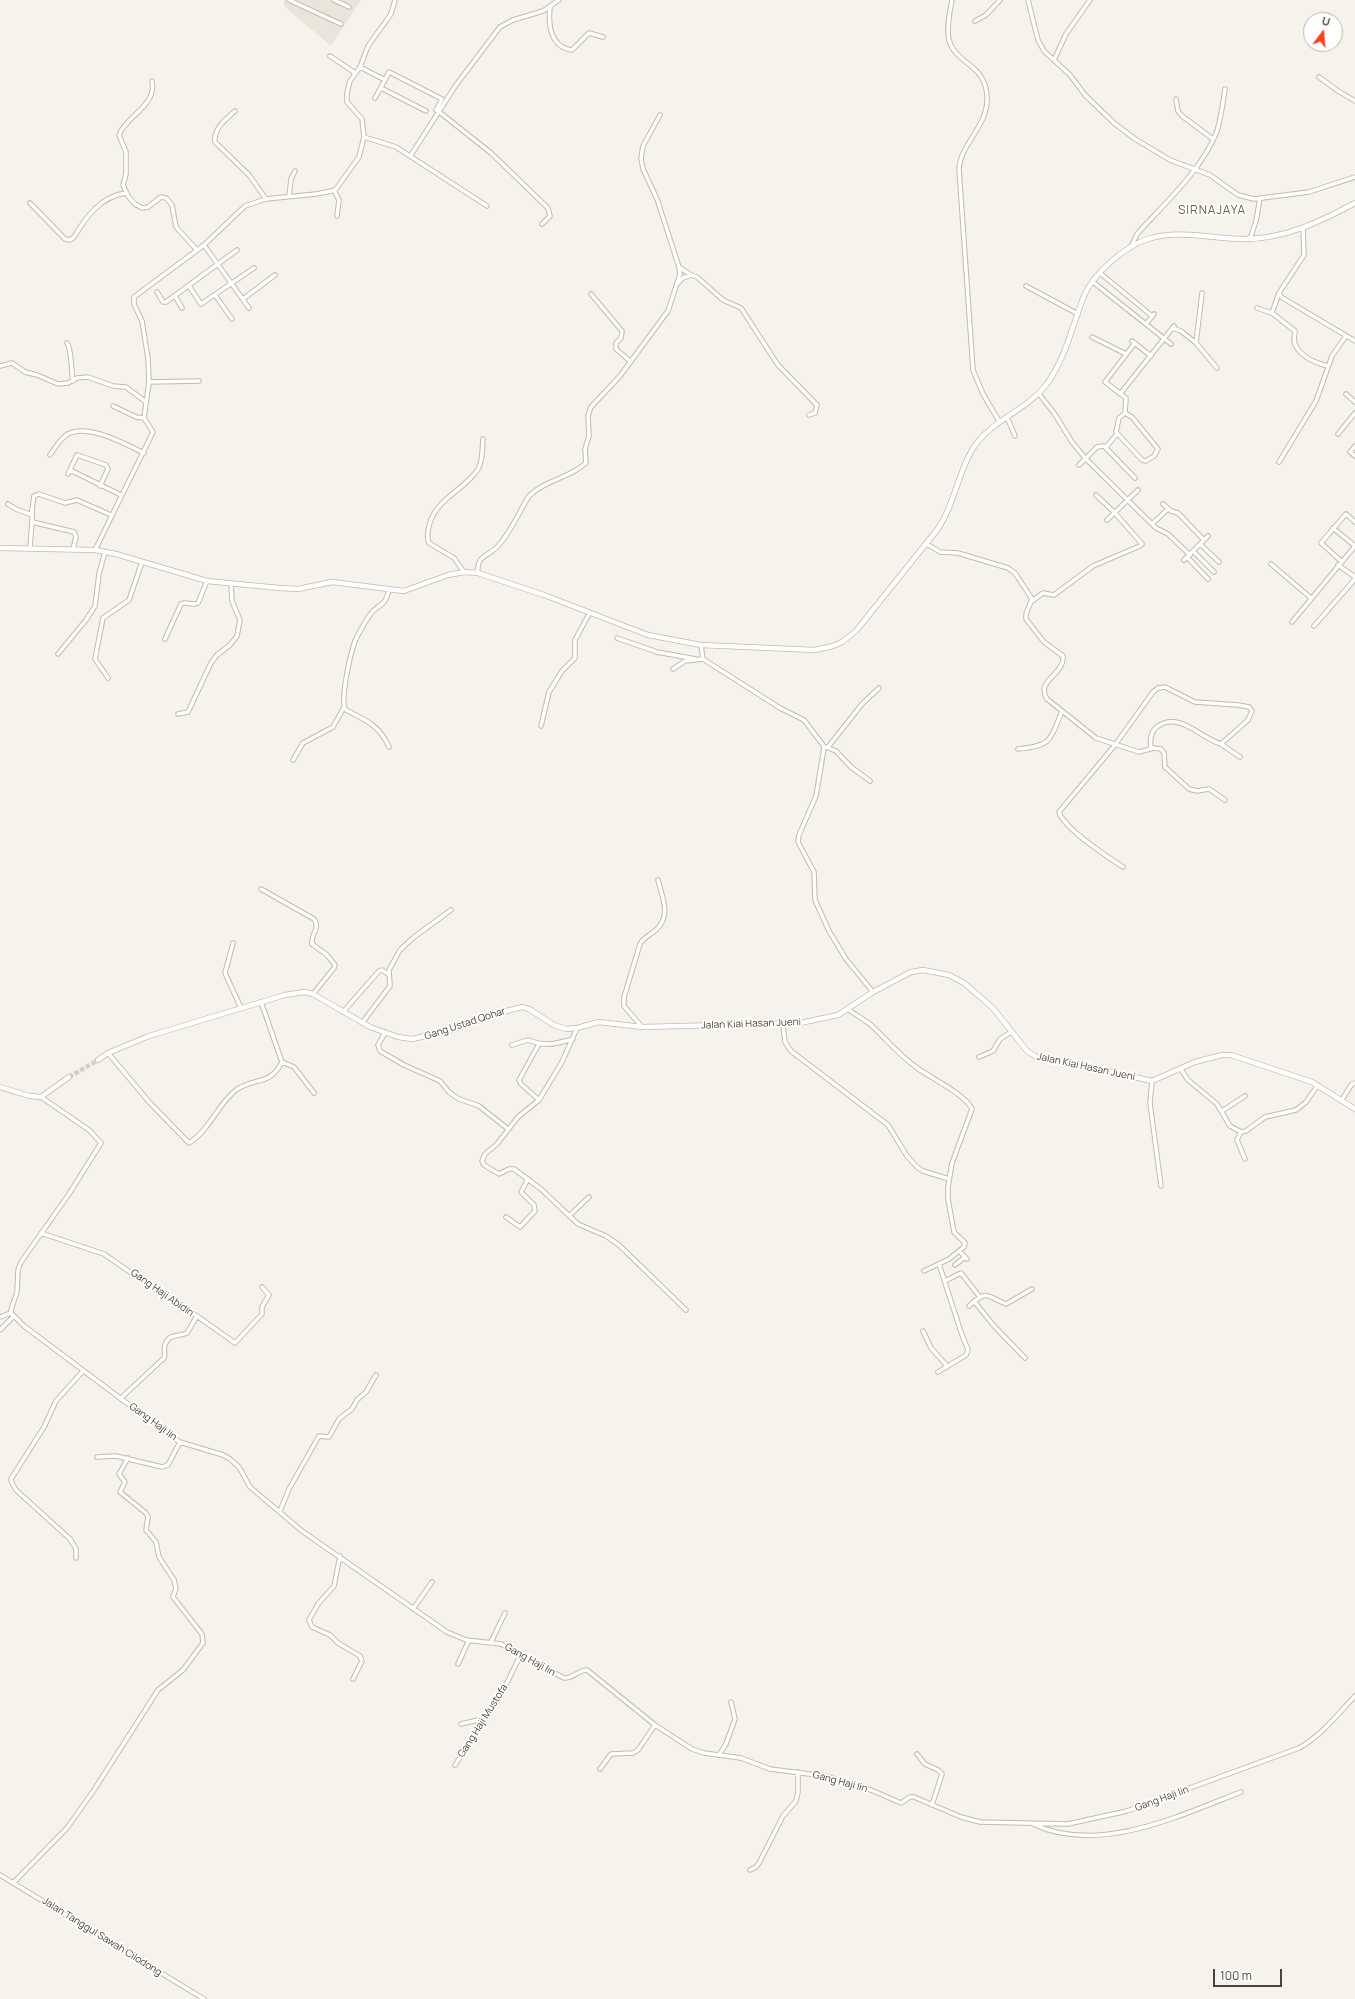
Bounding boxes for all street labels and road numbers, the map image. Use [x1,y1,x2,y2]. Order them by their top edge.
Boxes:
street label: Gang Ustad Qohar [423,1005,507,1043]
street label: Jalan Kiai Hasan Jueni [701,1016,801,1032]
street label: Jalan Kiai Hasan Jueni [1036,1051,1136,1083]
street label: Gang Haji Abidin [128,1267,196,1319]
street label: Gang Haji Iin [127,1401,179,1443]
street label: Gang Haji Iin [502,1641,558,1679]
street label: Gang Haji Mustofa [456,1682,510,1760]
street label: Gang Haji Iin [811,1769,869,1795]
street label: Gang Haji Iin [1133,1784,1191,1814]
street label: Jalan Tanggul Sawah Cilodong [40,1895,164,1979]

